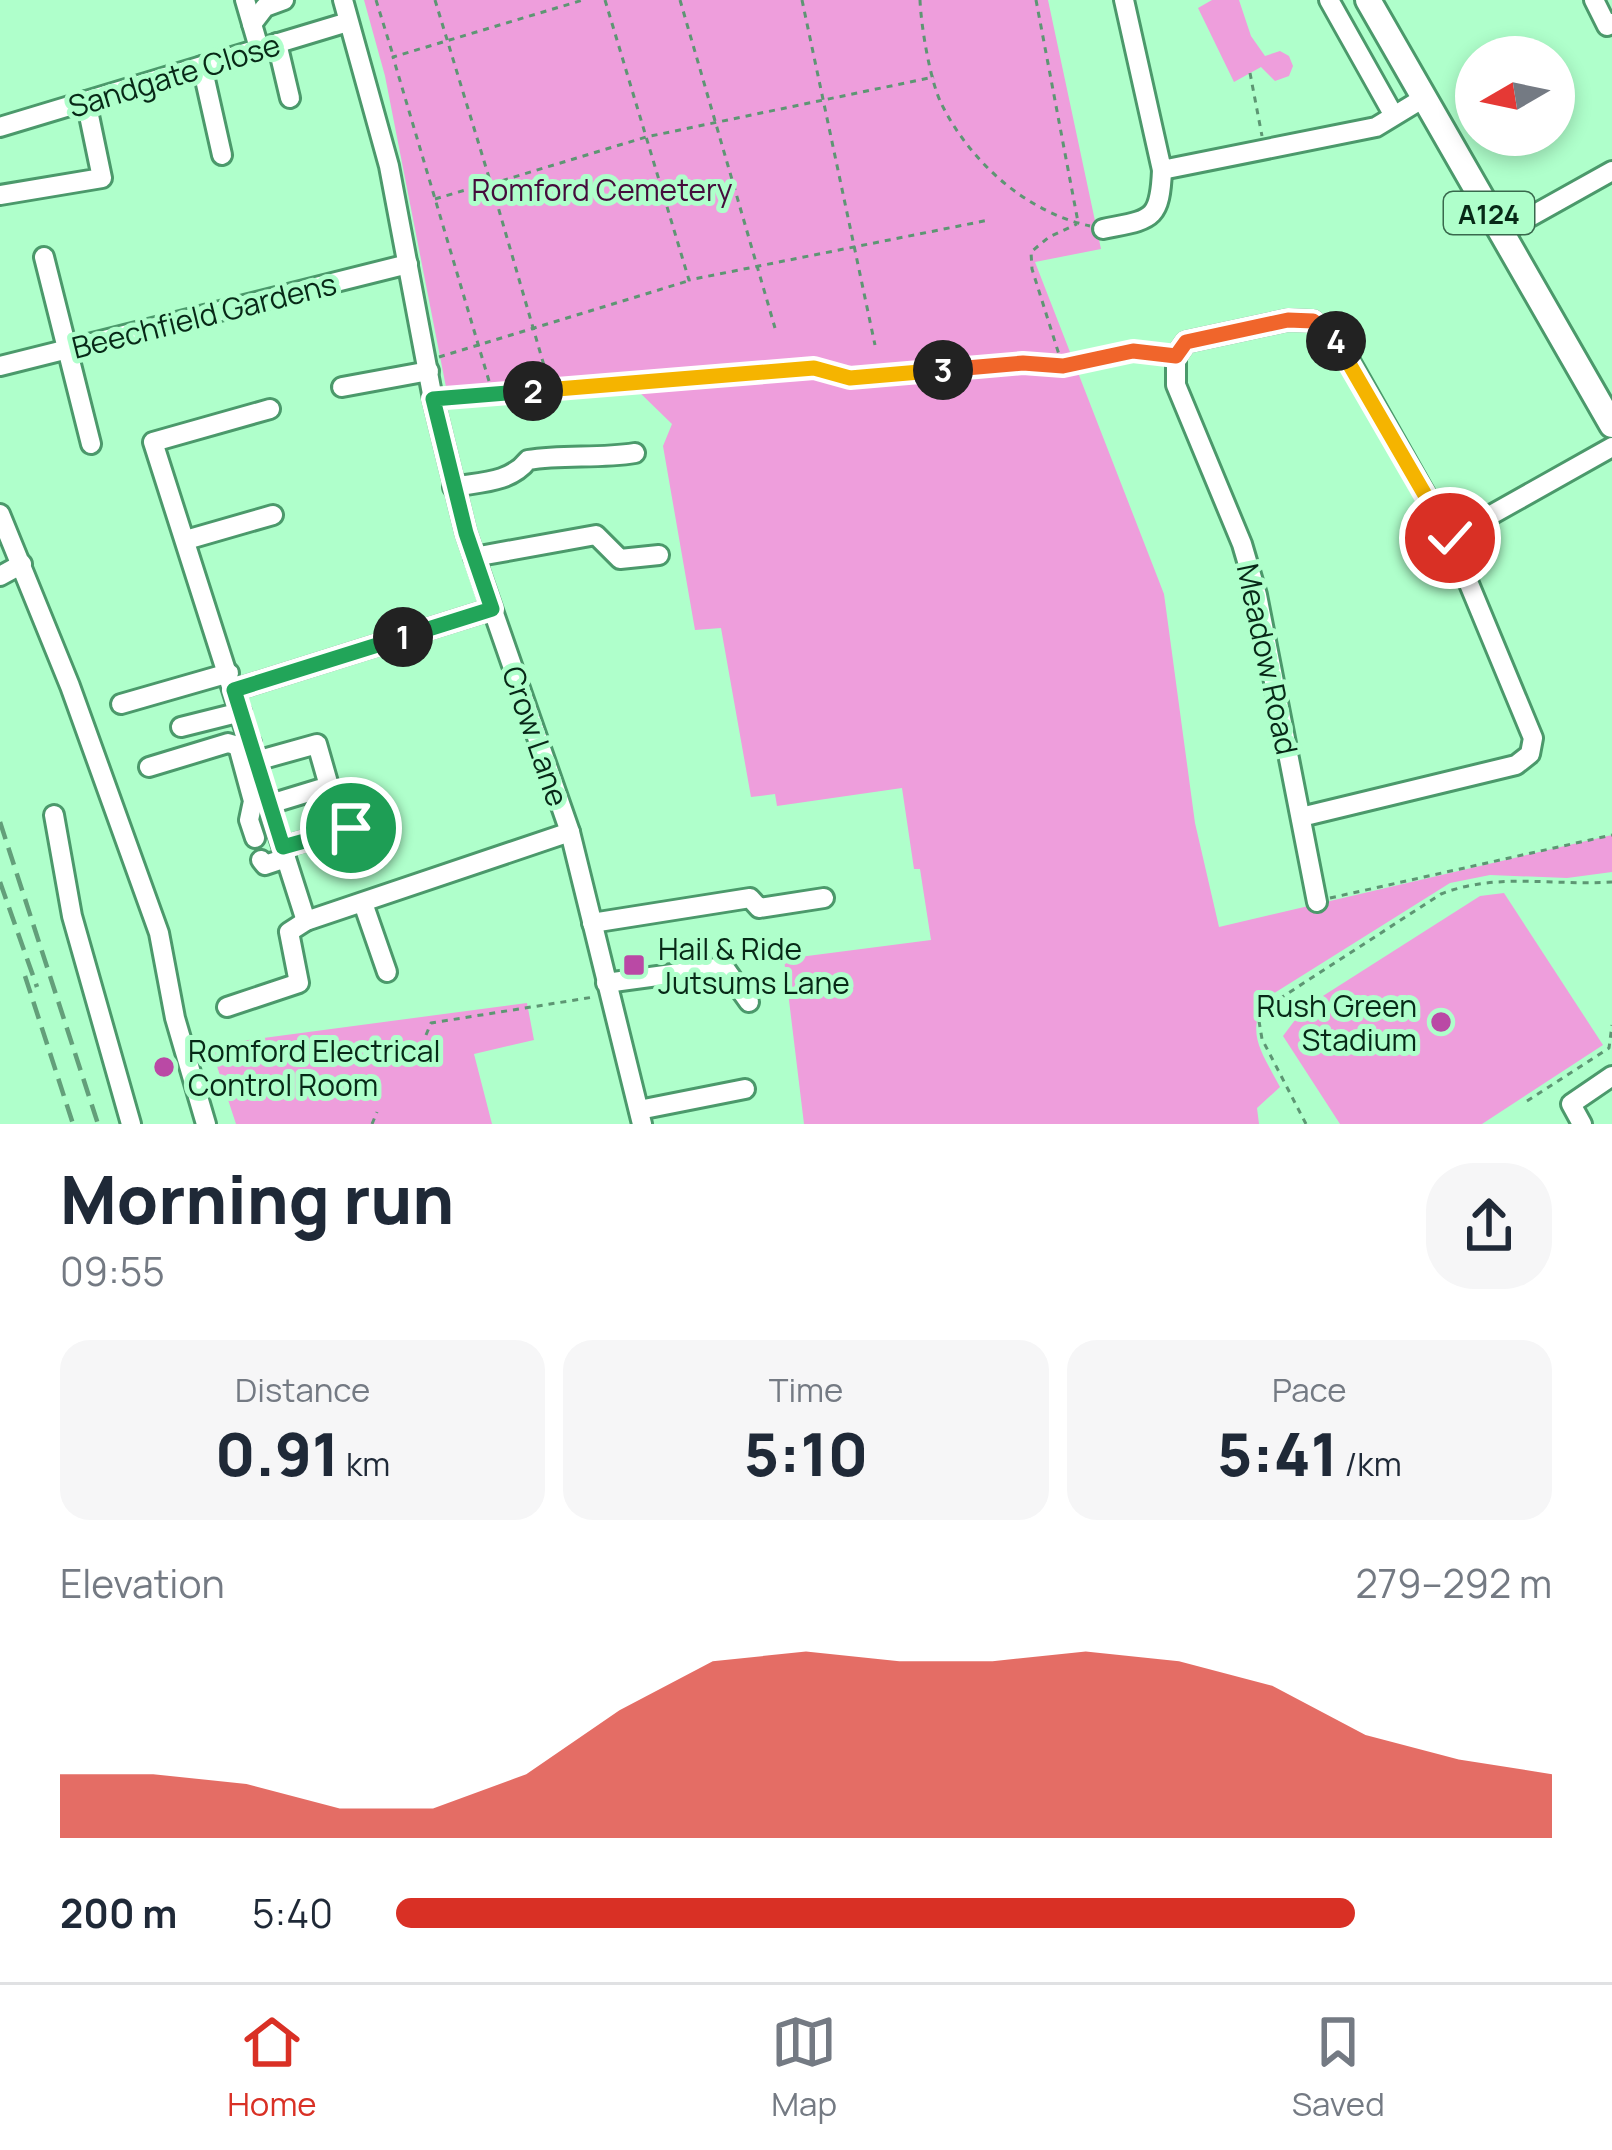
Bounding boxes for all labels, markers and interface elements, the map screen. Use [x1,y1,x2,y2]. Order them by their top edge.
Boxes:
street label: Sandgate Close [63,23,285,127]
north arrow [1455,36,1575,156]
map controls [1455,36,1575,156]
park label: Romford Cemetery [472,169,733,210]
road number: A124 [1444,192,1534,234]
street label: Beechfield Gardens [68,262,340,368]
pin: 4 [1306,311,1366,371]
text: 4 [1326,318,1346,363]
pin: 3 [913,340,973,400]
text: 3 [933,347,953,392]
pin: 2 [503,361,563,421]
text: 2 [523,368,543,413]
pin [1399,487,1501,589]
icon: check [1417,505,1483,571]
street label: Meadow Road [1228,560,1308,758]
pin: 1 [373,607,433,667]
text: 1 [396,614,410,659]
street label: Crow Lane [493,661,579,811]
pin [300,777,402,879]
icon: arrive [318,795,384,861]
place label: Hail & Ride Jutsums Lane [658,928,850,1003]
marker: Hail & Ride Jutsums Lane [621,952,647,978]
place label: Rush Green Stadium [1257,985,1417,1060]
marker: Rush Green Stadium [1428,1009,1454,1035]
place label: Romford Electrical Control Room [188,1030,440,1105]
marker: Romford Electrical Control Room [151,1054,177,1080]
text: Morning run [60,1154,454,1244]
button: share [1426,1163,1552,1289]
text: 09:55 [60,1244,165,1298]
text: Distance [235,1367,370,1412]
text: Time [769,1367,843,1412]
text: Pace [1272,1367,1347,1412]
text: 0.91 [215,1412,339,1494]
text: 5:10 [744,1412,868,1494]
text: 5:41 [1217,1412,1338,1494]
text: km [339,1441,390,1486]
text: /km [1338,1441,1402,1486]
text: Elevation [60,1556,225,1610]
text: 279–292 m [1355,1556,1552,1610]
text: 200 m [60,1886,177,1940]
text: 5:40 [252,1886,333,1940]
tab: Home [227,2009,317,2126]
tab: Map [771,2009,837,2126]
tab: Saved [1292,2009,1385,2126]

